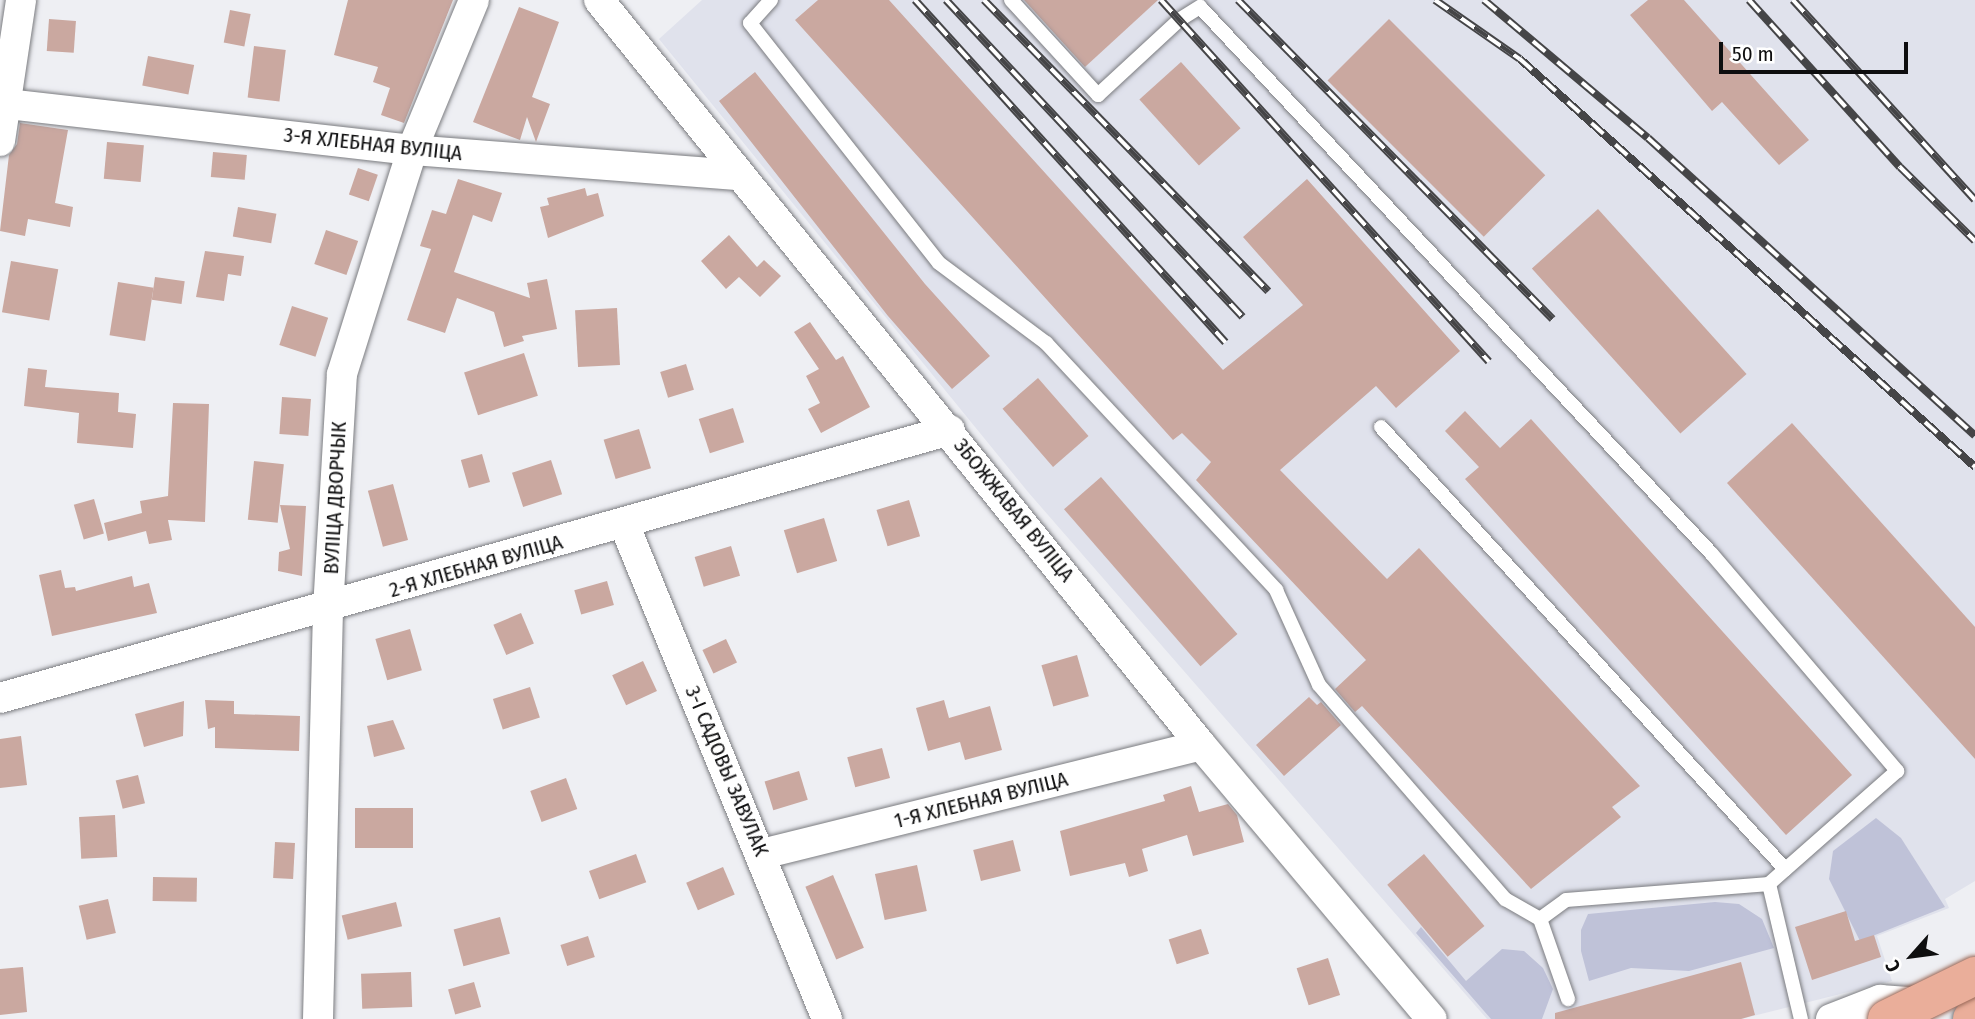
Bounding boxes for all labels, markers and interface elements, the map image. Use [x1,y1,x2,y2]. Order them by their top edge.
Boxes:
scale bar [1723,28,1912,72]
text: 50 m [1732,41,1774,67]
street label: 3-Я ХЛЕБНАЯ ВУЛІЦА [282,122,464,166]
street label: ВУЛІЦА ДВОРЧЫК [318,421,352,575]
street label: ЗБОЖЖАВАЯ ВУЛІЦА [948,433,1080,587]
street label: 2-Я ХЛЕБНАЯ ВУЛІЦА [386,529,566,603]
street label: 3-І САДОВЫ ЗАВУЛАК [680,682,774,860]
street label: 1-Я ХЛЕБНАЯ ВУЛІЦА [892,766,1070,834]
north arrow [1877,921,1947,991]
text: С [1881,956,1906,976]

